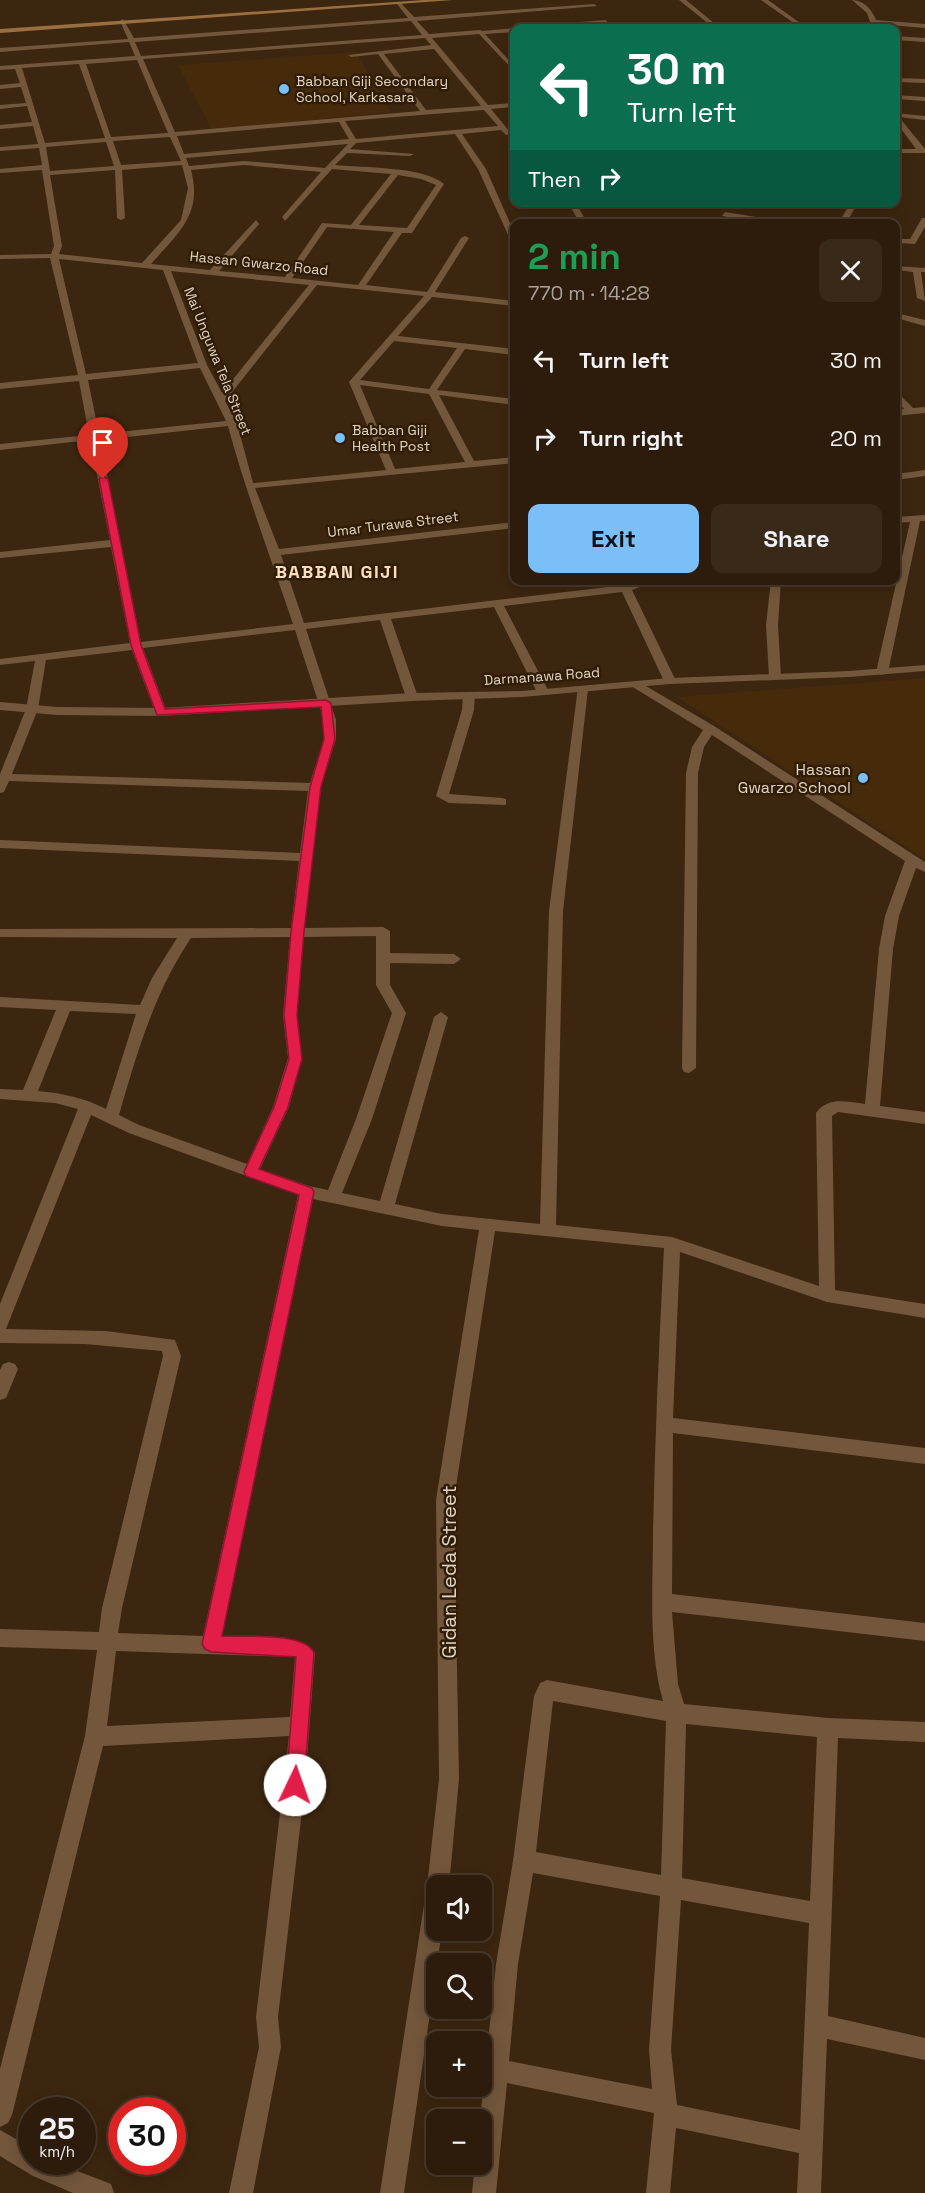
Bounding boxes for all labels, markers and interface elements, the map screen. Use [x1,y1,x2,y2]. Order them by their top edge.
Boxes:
text: 30 m [627,43,726,96]
icon: left [528,48,606,126]
place label: Babban Giji Secondary School, Karkasara [296,72,448,106]
marker: Babban Giji Secondary School, Karkasara [277,82,291,96]
text: Turn left [627,95,737,130]
icon: right [593,162,626,195]
text: Then [528,165,581,193]
text: 2 min [528,234,621,280]
button: close [819,239,882,302]
street label: Hassan Gwarzo Road [189,247,329,279]
text: 770 m · 14:28 [528,280,650,306]
street label: Mai Unguwa Tela Street [180,284,256,438]
icon: left [528,344,561,377]
text: Turn left [579,346,669,374]
text: 30 m [830,346,882,374]
pin [77,417,128,479]
place label: Babban Giji Health Post [352,421,430,455]
icon: right [528,422,561,455]
text: Turn right [579,424,684,452]
text: 20 m [830,424,882,452]
icon: arrive [86,426,119,459]
marker: Babban Giji Health Post [333,431,347,445]
button: Exit [528,504,699,573]
button: Share [711,504,882,573]
street label: Umar Turawa Street [326,507,460,541]
district label: BABBAN GIJI [275,560,399,583]
street label: Darmanawa Road [483,663,601,689]
place label: Hassan Gwarzo School [738,759,851,798]
marker: Hassan Gwarzo School [856,771,870,785]
street label: Gidan Leda Street [436,1485,462,1659]
position arrow [263,1753,327,1817]
map controls [426,1875,492,2175]
button: sound [426,1875,492,1941]
button: search [426,1953,492,2019]
button: + [426,2031,492,2097]
speed limit sign: 30 [108,2097,186,2175]
text: 25 [39,2109,75,2148]
button: − [426,2109,492,2175]
text: km/h [39,2142,75,2161]

